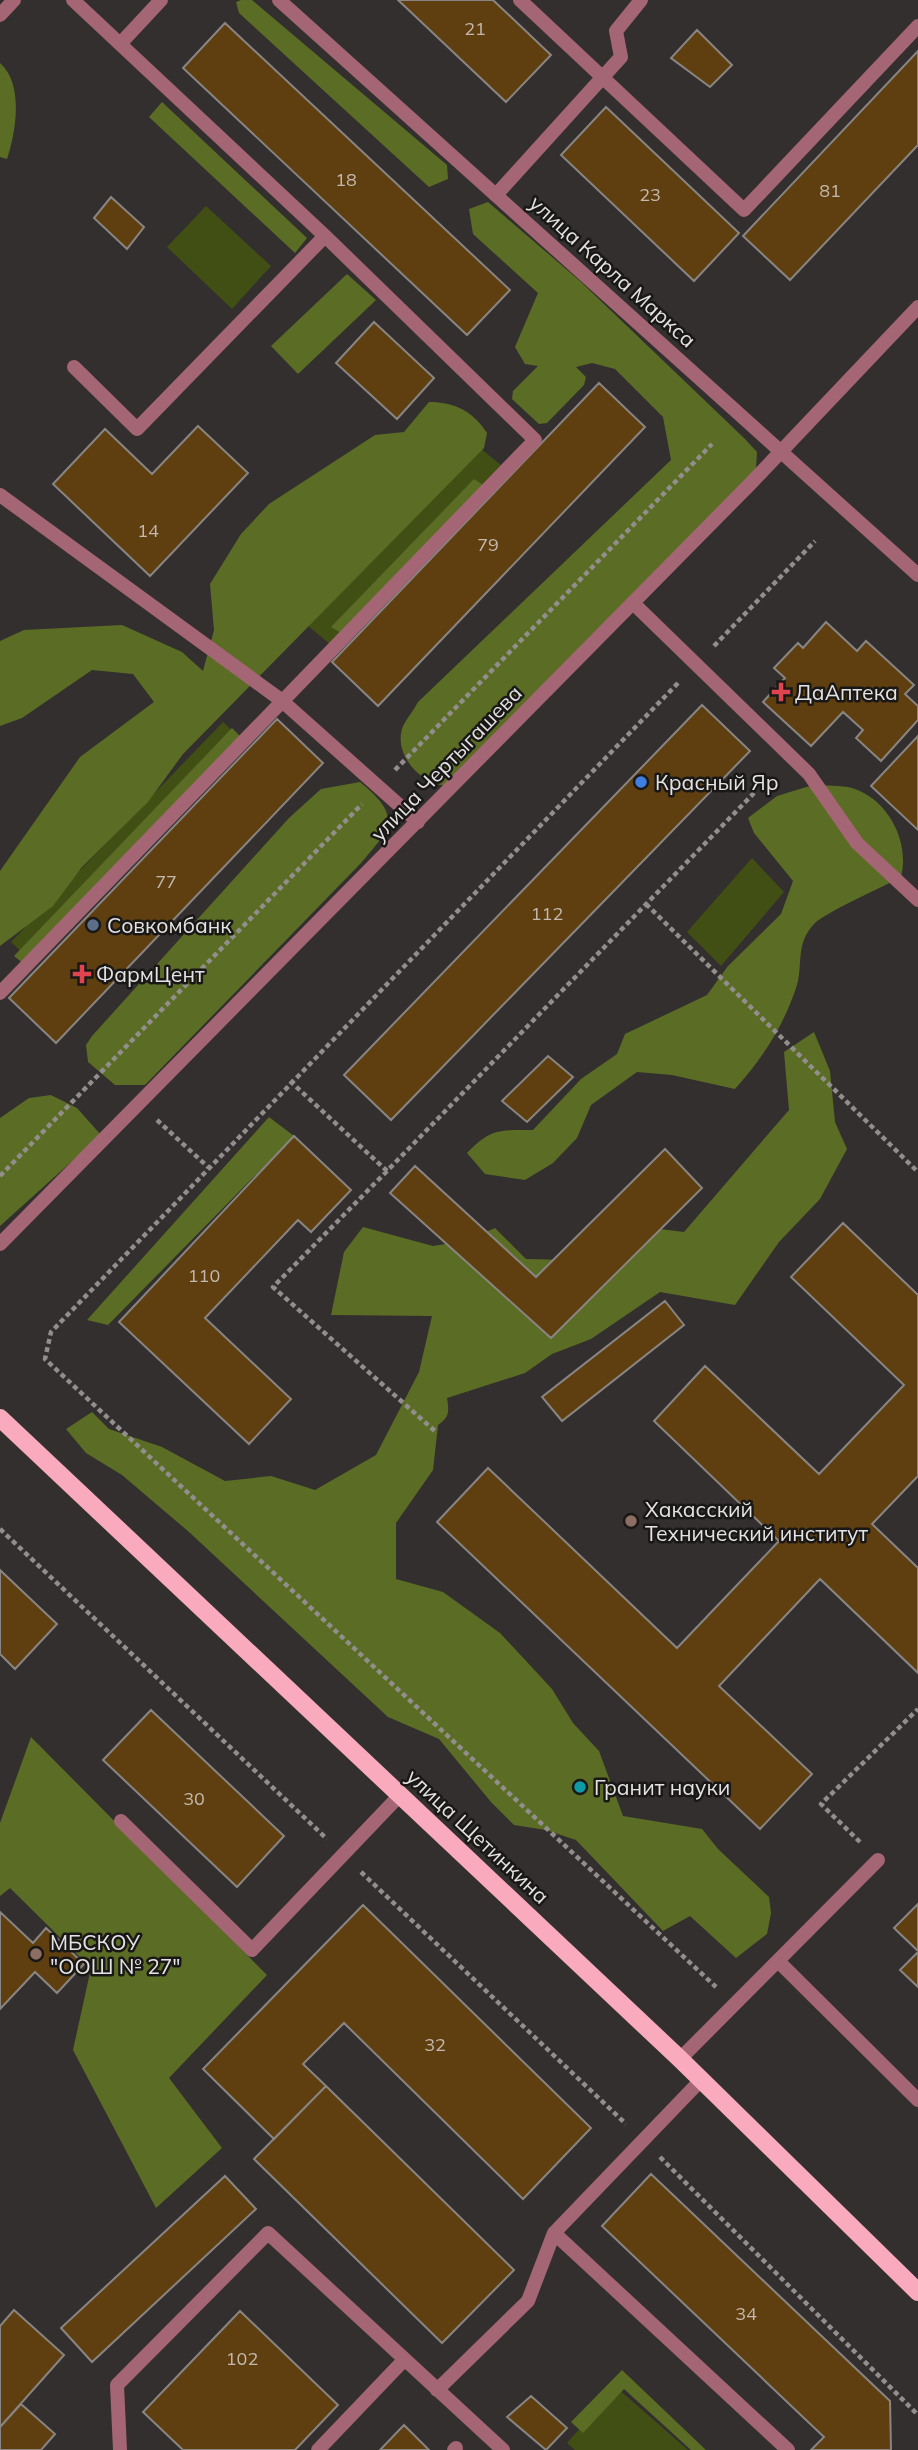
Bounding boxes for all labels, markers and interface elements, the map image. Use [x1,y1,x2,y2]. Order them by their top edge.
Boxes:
house number: 21 [464,17,486,40]
house number: 18 [335,168,357,191]
house number: 81 [819,179,841,202]
house number: 23 [639,183,661,206]
street label: улица Карла Маркса [524,189,702,353]
house number: 14 [137,519,159,542]
house number: 79 [477,533,499,556]
place label: ДаАптека [795,679,898,705]
street label: улица Чертыгашева [365,680,527,846]
marker: ДаАптека [773,684,789,700]
place label: Красный Яр [655,769,778,795]
marker: Красный Яр [633,774,649,790]
house number: 77 [155,870,177,893]
house number: 112 [531,902,563,925]
place label: Совкомбанк [107,912,232,938]
marker: Совкомбанк [85,917,101,933]
place label: ФармЦент [96,961,205,987]
marker: ФармЦент [74,966,90,982]
house number: 110 [188,1264,220,1287]
place label: Хакасский Технический институт [645,1496,869,1546]
marker: Хакасский Технический институт [623,1513,639,1529]
street label: улица Щетинкина [401,1763,555,1909]
place label: Гранит науки [594,1774,730,1800]
marker: Гранит науки [572,1779,588,1795]
house number: 30 [183,1787,205,1810]
place label: МБСКОУ "ООШ № 27" [50,1929,181,1979]
marker: МБСКОУ "ООШ № 27" [28,1946,44,1962]
house number: 32 [424,2033,446,2056]
house number: 34 [735,2302,757,2325]
house number: 102 [226,2347,258,2370]

